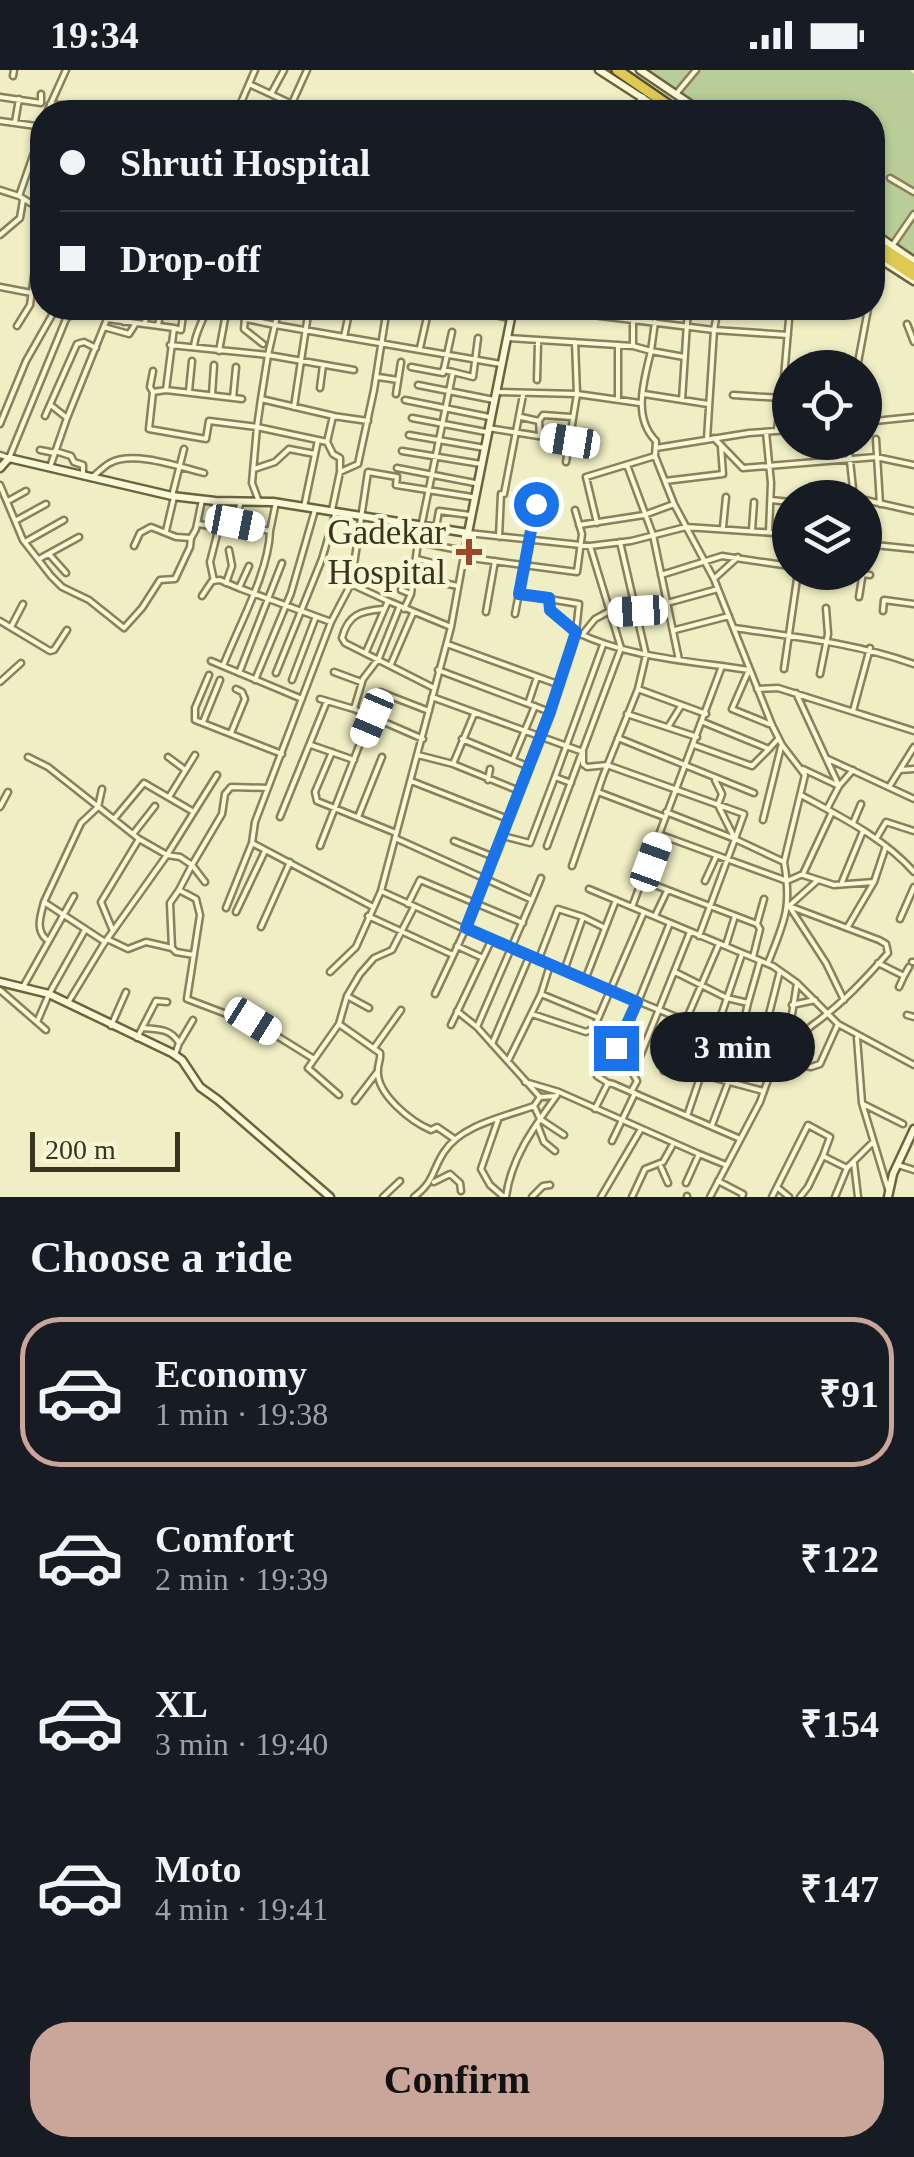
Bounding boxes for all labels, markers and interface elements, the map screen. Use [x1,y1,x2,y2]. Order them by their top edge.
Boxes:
text: 19:34 [50,14,139,56]
text: Shruti Hospital [120,142,370,184]
text: Drop-off [120,238,261,280]
map controls [772,350,882,590]
button: locate [772,350,882,460]
car [538,421,602,461]
button: layers [772,480,882,590]
route start [514,482,559,527]
car [203,503,267,543]
place label: Gadekar Hospital [327,513,446,592]
marker: Gadekar Hospital [456,539,482,565]
car [607,594,669,628]
car [346,685,398,751]
car [627,829,675,895]
car [220,992,286,1050]
callout: 3 min [651,1013,816,1083]
route end [594,1026,639,1071]
text: 3 min [694,1029,771,1065]
scale bar [30,1127,180,1172]
text: 200 m [45,1134,116,1165]
text: Choose a ride [30,1232,293,1282]
icon: car [35,1347,125,1437]
text: Economy [155,1353,307,1395]
text: ₹91 [819,1373,879,1415]
text: 1 min · 19:38 [155,1396,328,1432]
icon: car [35,1512,125,1602]
text: Comfort [155,1518,294,1560]
text: ₹122 [800,1538,879,1580]
text: 2 min · 19:39 [155,1561,328,1597]
icon: car [35,1677,125,1767]
text: XL [155,1683,208,1725]
text: ₹154 [800,1703,879,1745]
text: 3 min · 19:40 [155,1726,328,1762]
icon: car [35,1842,125,1932]
text: Moto [155,1848,242,1890]
text: ₹147 [800,1868,879,1910]
text: 4 min · 19:41 [155,1891,328,1927]
button: Confirm [30,2022,884,2137]

